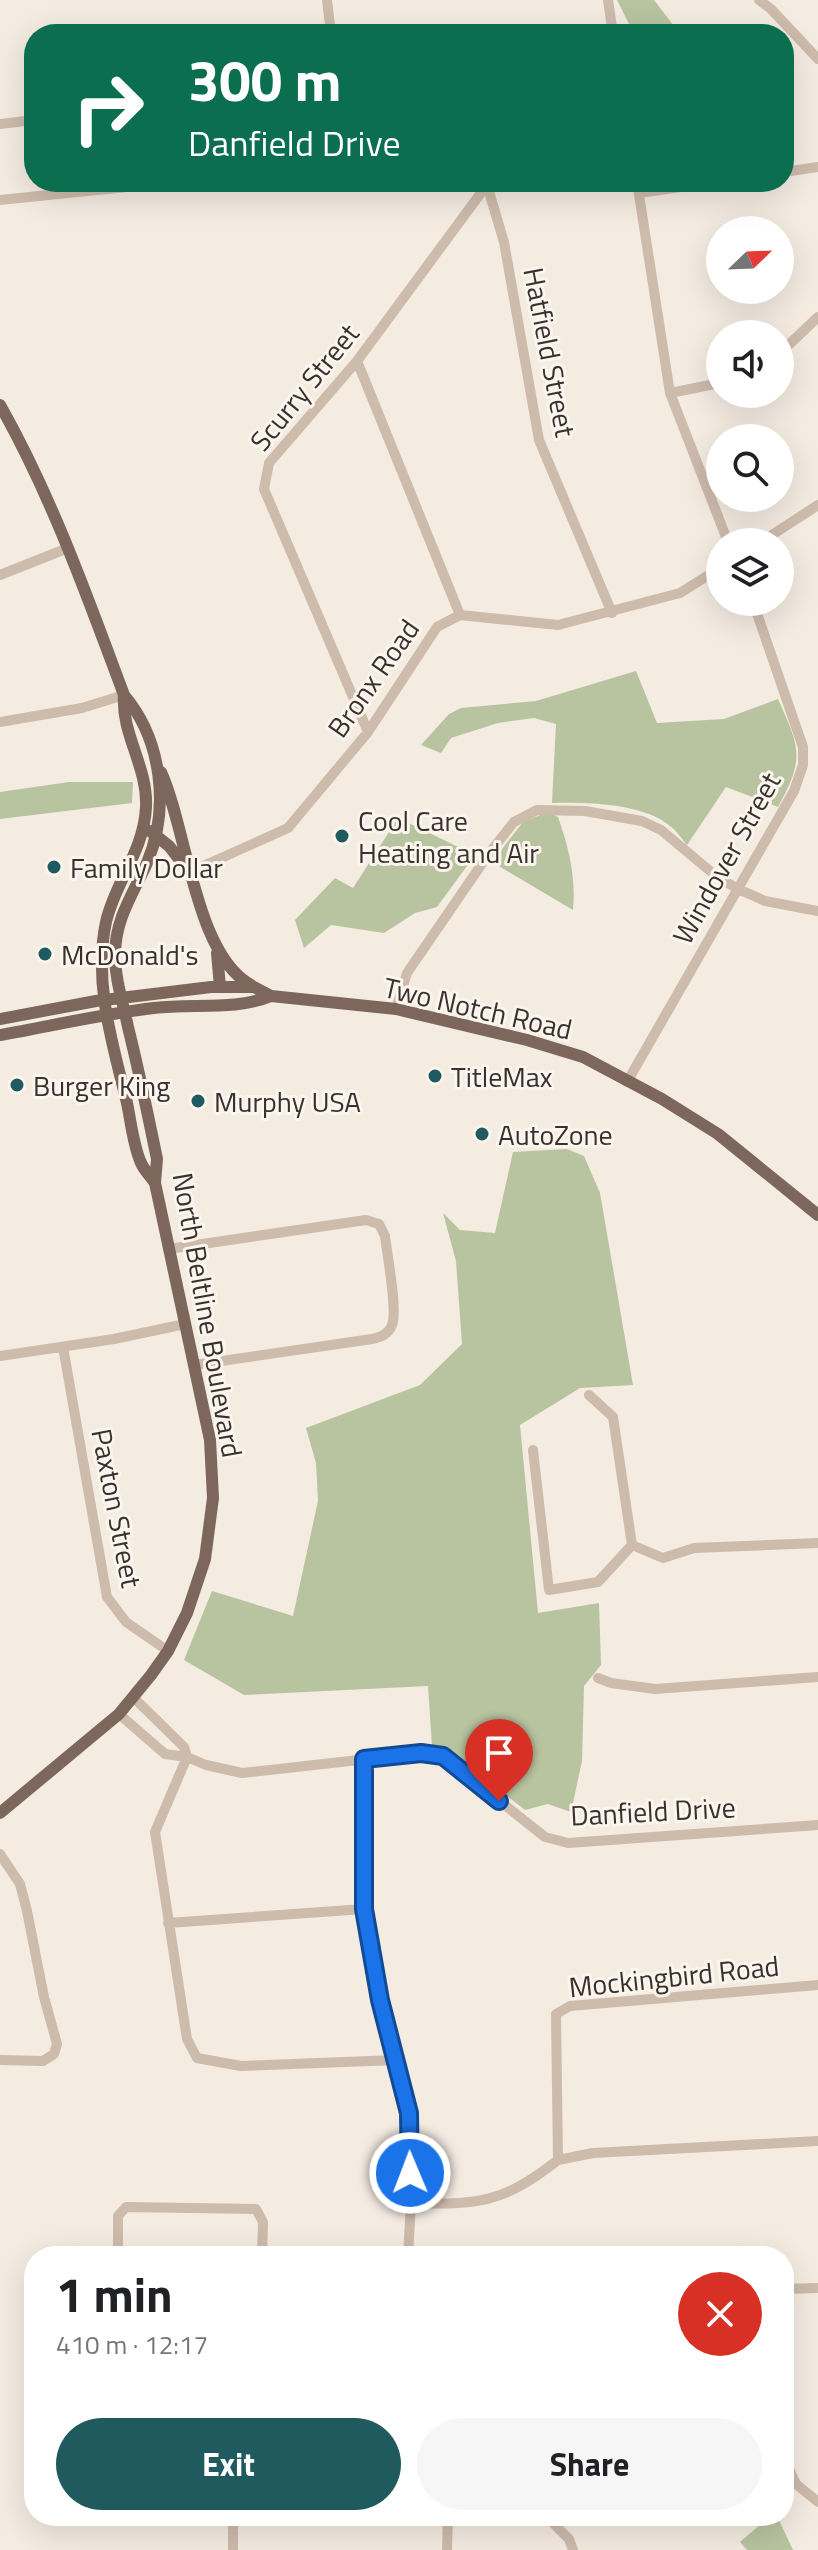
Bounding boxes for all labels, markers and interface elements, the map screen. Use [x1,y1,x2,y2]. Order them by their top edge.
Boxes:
text: 300 m [188,38,341,123]
icon: right [56,56,160,160]
text: Danfield Drive [188,115,401,170]
north arrow [706,216,794,304]
map controls [706,216,794,616]
street label: Hatfield Street [512,264,588,441]
street label: Scurry Street [239,314,369,460]
button: sound [706,320,794,408]
button: search [706,424,794,512]
button: layers [706,528,794,616]
street label: Bronx Road [316,610,430,746]
street label: Windover Street [661,764,791,952]
place label: Cool Care Heating and Air [358,799,539,874]
marker: Cool Care Heating and Air [333,827,351,845]
place label: Family Dollar [70,846,223,889]
marker: Family Dollar [45,858,63,876]
place label: McDonald's [61,933,198,976]
marker: McDonald's [36,945,54,963]
street label: Two Notch Road [380,965,576,1051]
place label: TitleMax [451,1055,553,1098]
place label: Burger King [33,1064,170,1107]
marker: TitleMax [426,1067,444,1085]
marker: Burger King [8,1076,26,1094]
place label: Murphy USA [214,1080,361,1123]
marker: Murphy USA [189,1092,207,1110]
place label: AutoZone [498,1113,613,1156]
marker: AutoZone [473,1125,491,1143]
street label: North Beltline Boulevard [162,1169,254,1461]
street label: Paxton Street [81,1425,154,1591]
pin [465,1719,533,1801]
icon: arrive [477,1731,521,1775]
street label: Danfield Drive [569,1785,737,1837]
street label: Mockingbird Road [567,1944,781,2008]
position arrow [368,2131,452,2215]
text: 1 min [56,2258,173,2331]
button: close [678,2272,762,2356]
text: 410 m · 12:17 [56,2325,208,2364]
button: Exit [56,2418,401,2510]
button: Share [417,2418,762,2510]

